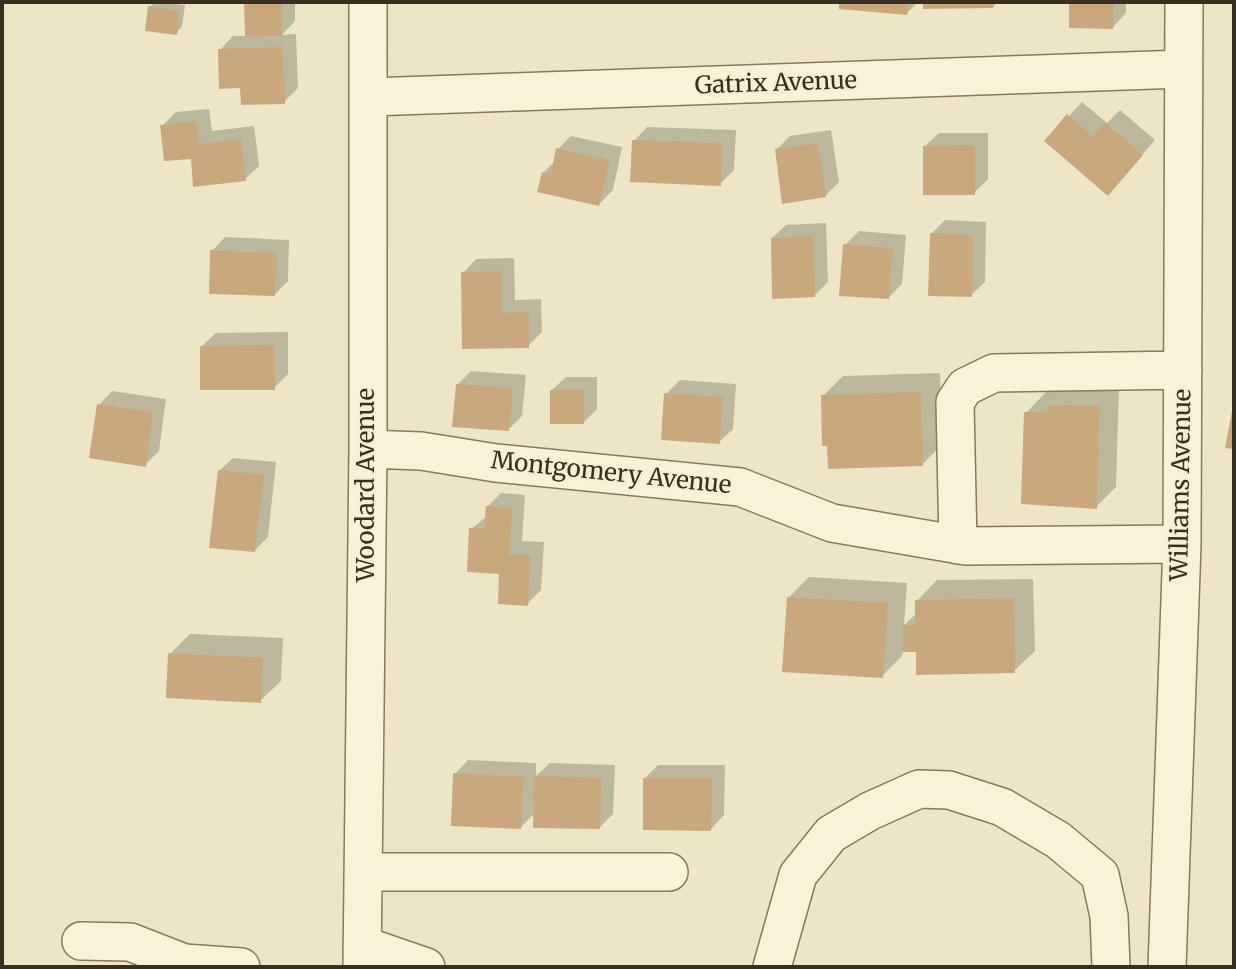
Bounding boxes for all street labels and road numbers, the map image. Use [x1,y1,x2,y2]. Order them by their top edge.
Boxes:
street label: Gatrix Avenue [694,67,858,101]
street label: Woodard Avenue [353,388,381,582]
street label: Williams Avenue [1166,389,1198,581]
street label: Montgomery Avenue [489,447,733,501]

